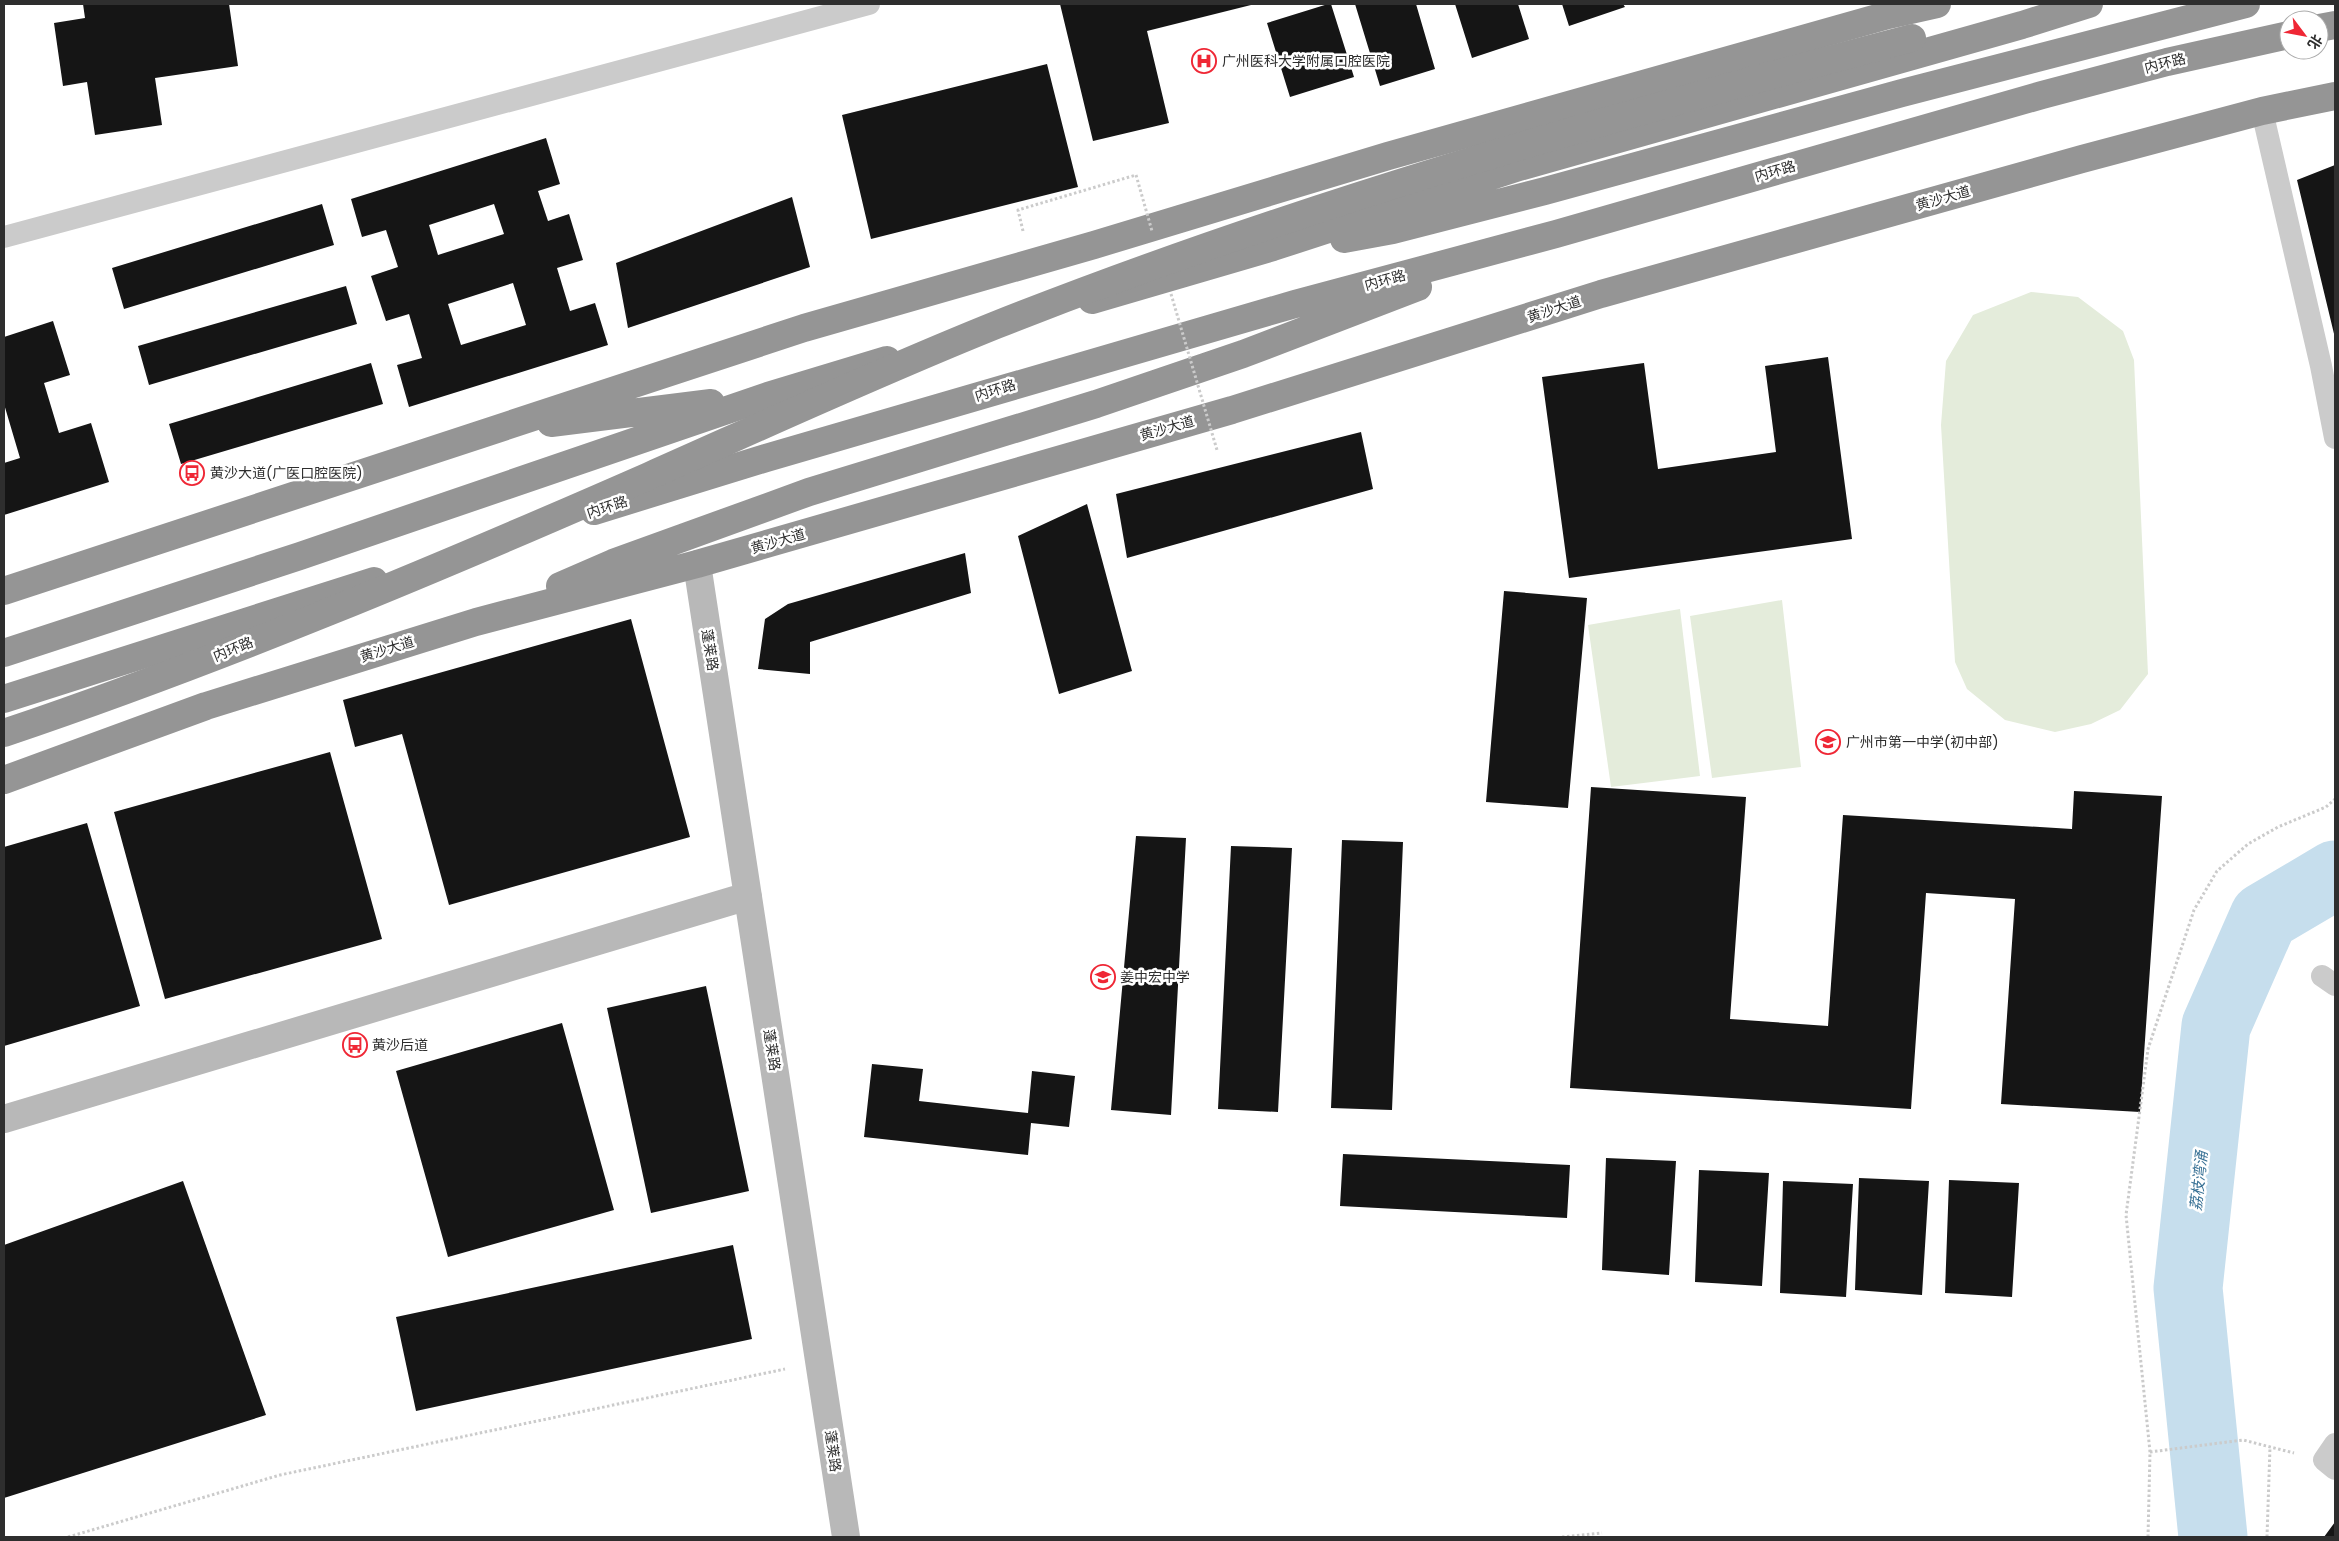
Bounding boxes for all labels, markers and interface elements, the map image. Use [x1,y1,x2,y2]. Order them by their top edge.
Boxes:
north arrow [2279,10,2329,60]
text: 北 [2303,31,2327,53]
hospital icon: 广州医科大学附属口腔医院 [1191,48,1217,74]
street label: 内环路 [2142,48,2188,78]
place label: 广州医科大学附属口腔医院 [1222,51,1390,71]
street label: 内环路 [1752,156,1798,186]
street label: 黄沙大道 [1913,181,1973,215]
street label: 内环路 [1362,265,1408,295]
street label: 黄沙大道 [1524,291,1584,327]
street label: 内环路 [972,374,1018,406]
street label: 黄沙大道 [1137,411,1197,445]
bus stop icon: 黄沙大道(广医口腔医院) [179,460,205,486]
place label: 黄沙大道(广医口腔医院) [210,463,363,483]
street label: 内环路 [584,491,630,523]
street label: 黄沙大道 [748,524,808,558]
street label: 蓬莱路 [697,628,723,672]
street label: 黄沙大道 [357,631,417,667]
street label: 内环路 [210,632,256,666]
school or university icon: 广州市第一中学(初中部) [1815,729,1841,755]
place label: 广州市第一中学(初中部) [1846,732,1999,752]
school or university icon: 姜中宏中学 [1090,964,1116,990]
place label: 姜中宏中学 [1120,967,1190,987]
street label: 蓬莱路 [759,1028,785,1072]
bus stop icon: 黄沙后道 [342,1032,368,1058]
place label: 黄沙后道 [372,1035,428,1055]
water label: 荔枝湾涌 [2185,1148,2212,1212]
street label: 蓬莱路 [820,1429,846,1473]

